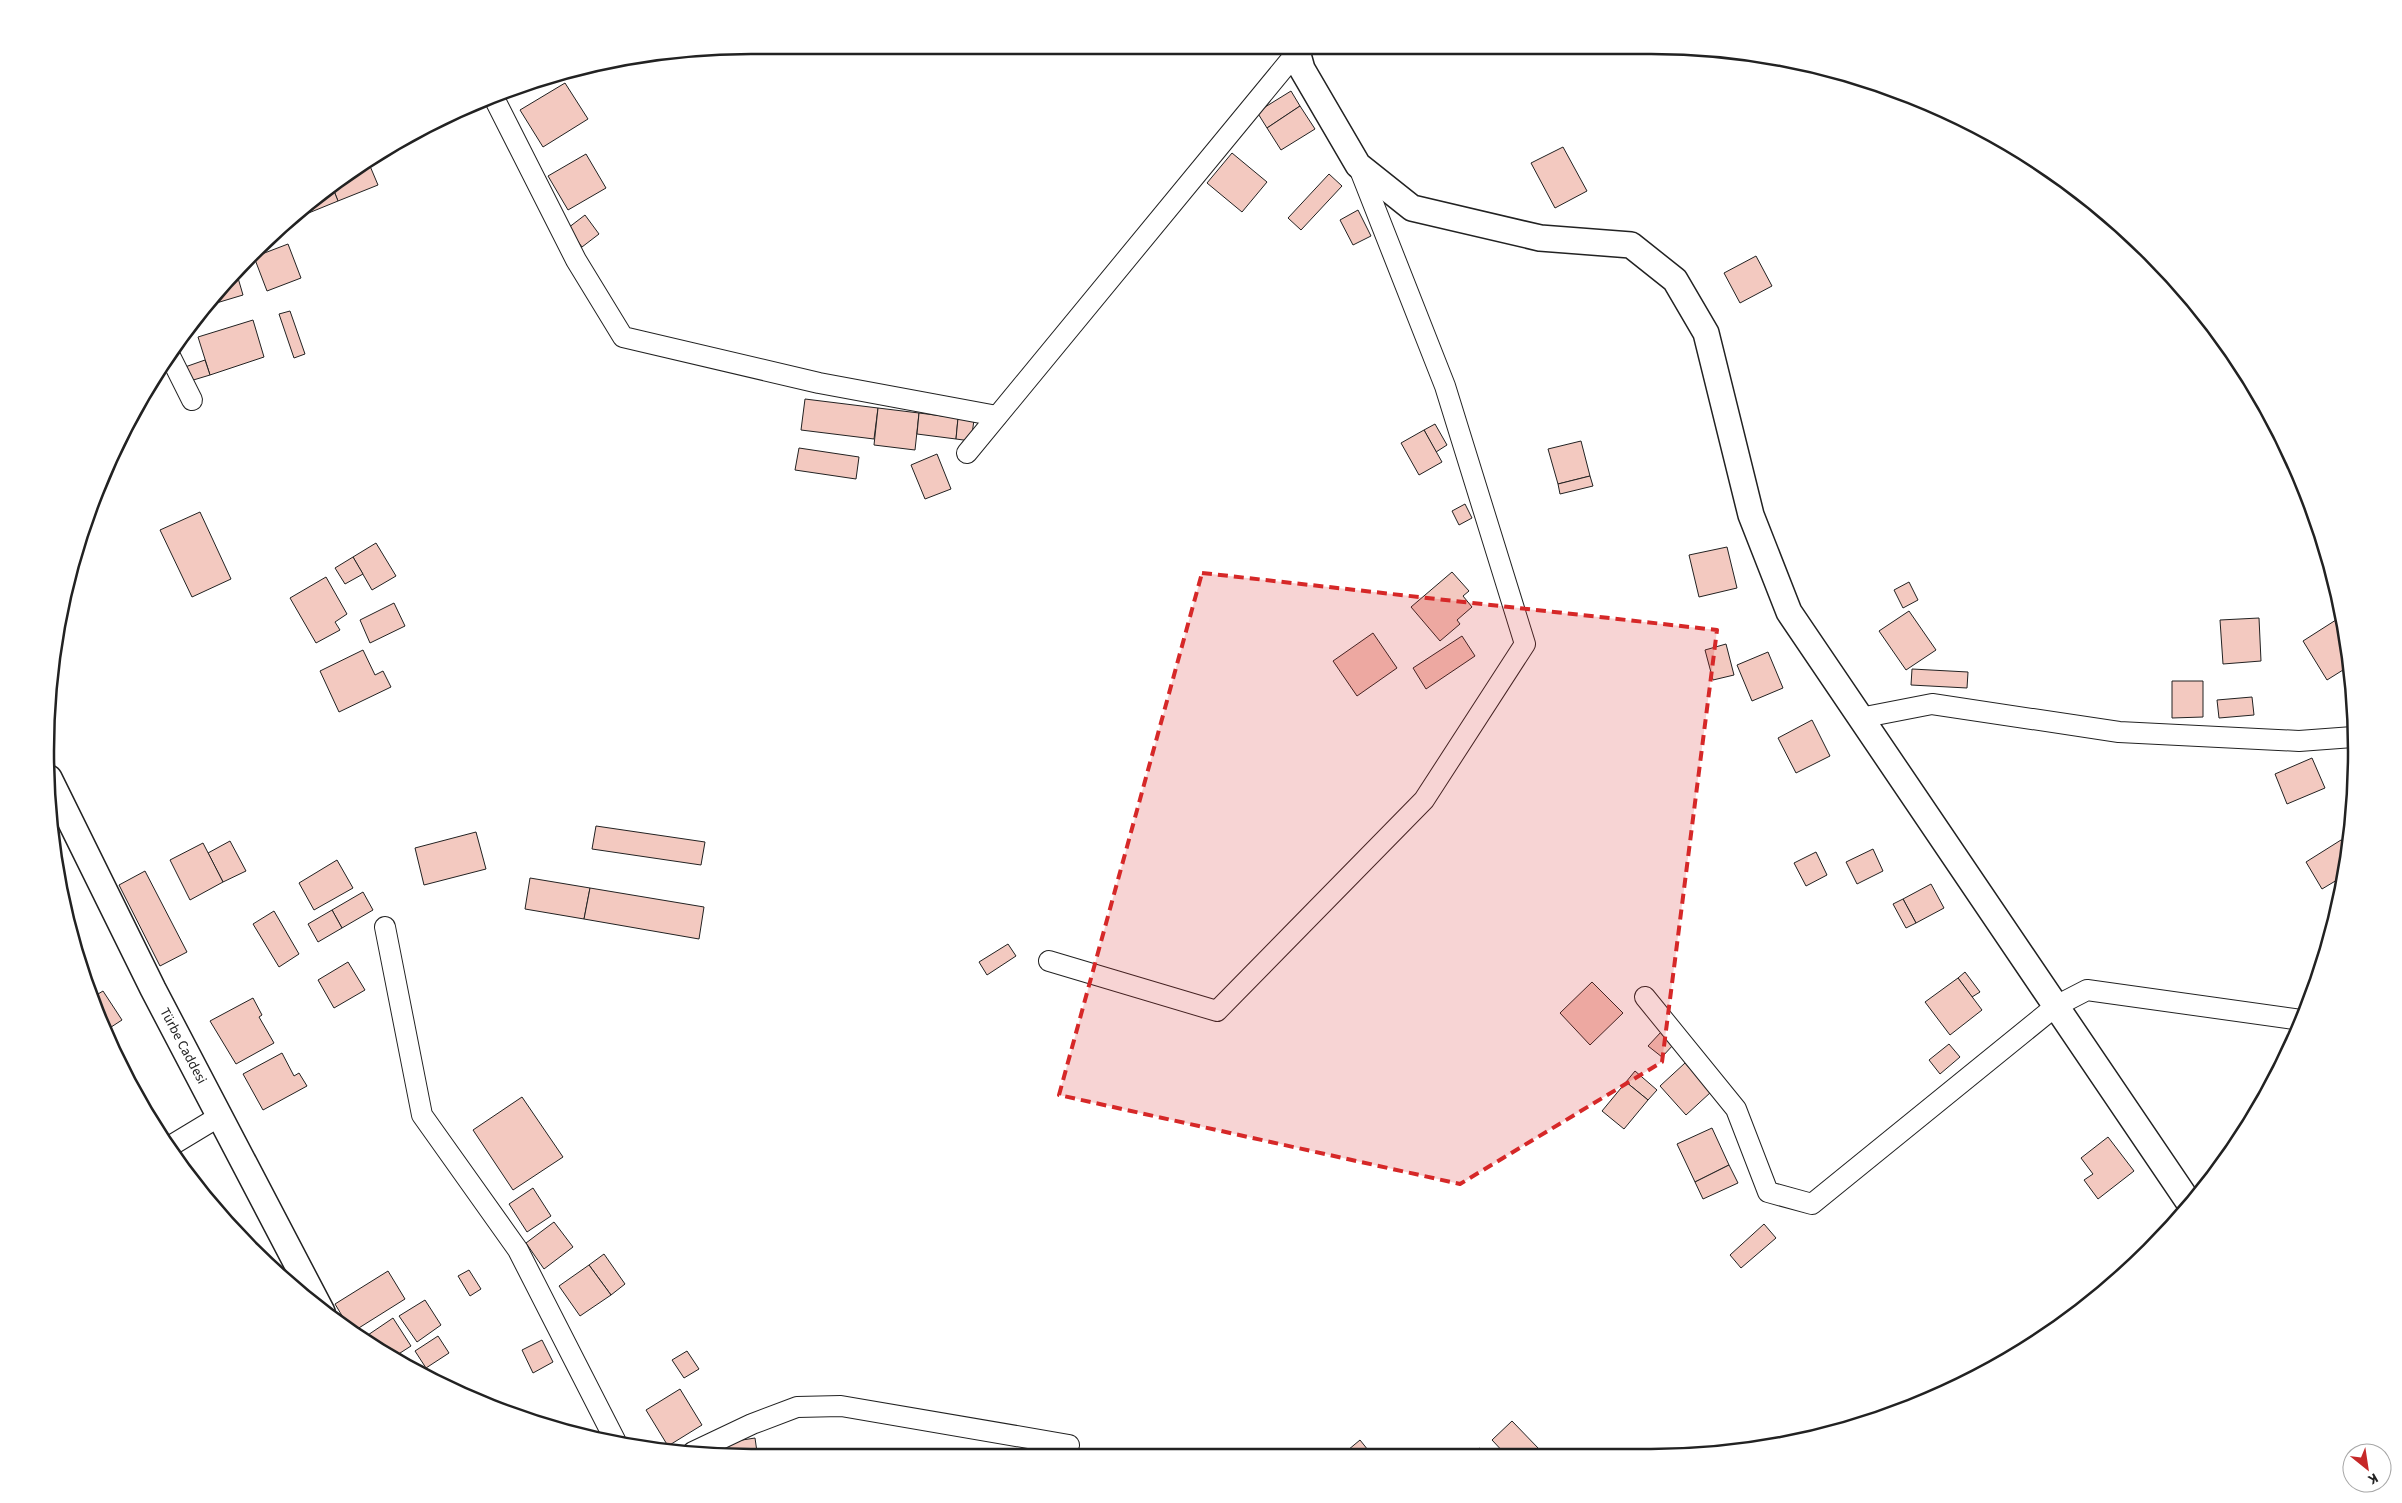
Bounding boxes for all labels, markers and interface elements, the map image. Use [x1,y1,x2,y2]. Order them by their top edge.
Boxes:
street label: Türbe Caddesi [155,1004,211,1088]
north arrow [2342,1443,2392,1493]
text: K [2364,1468,2382,1489]

